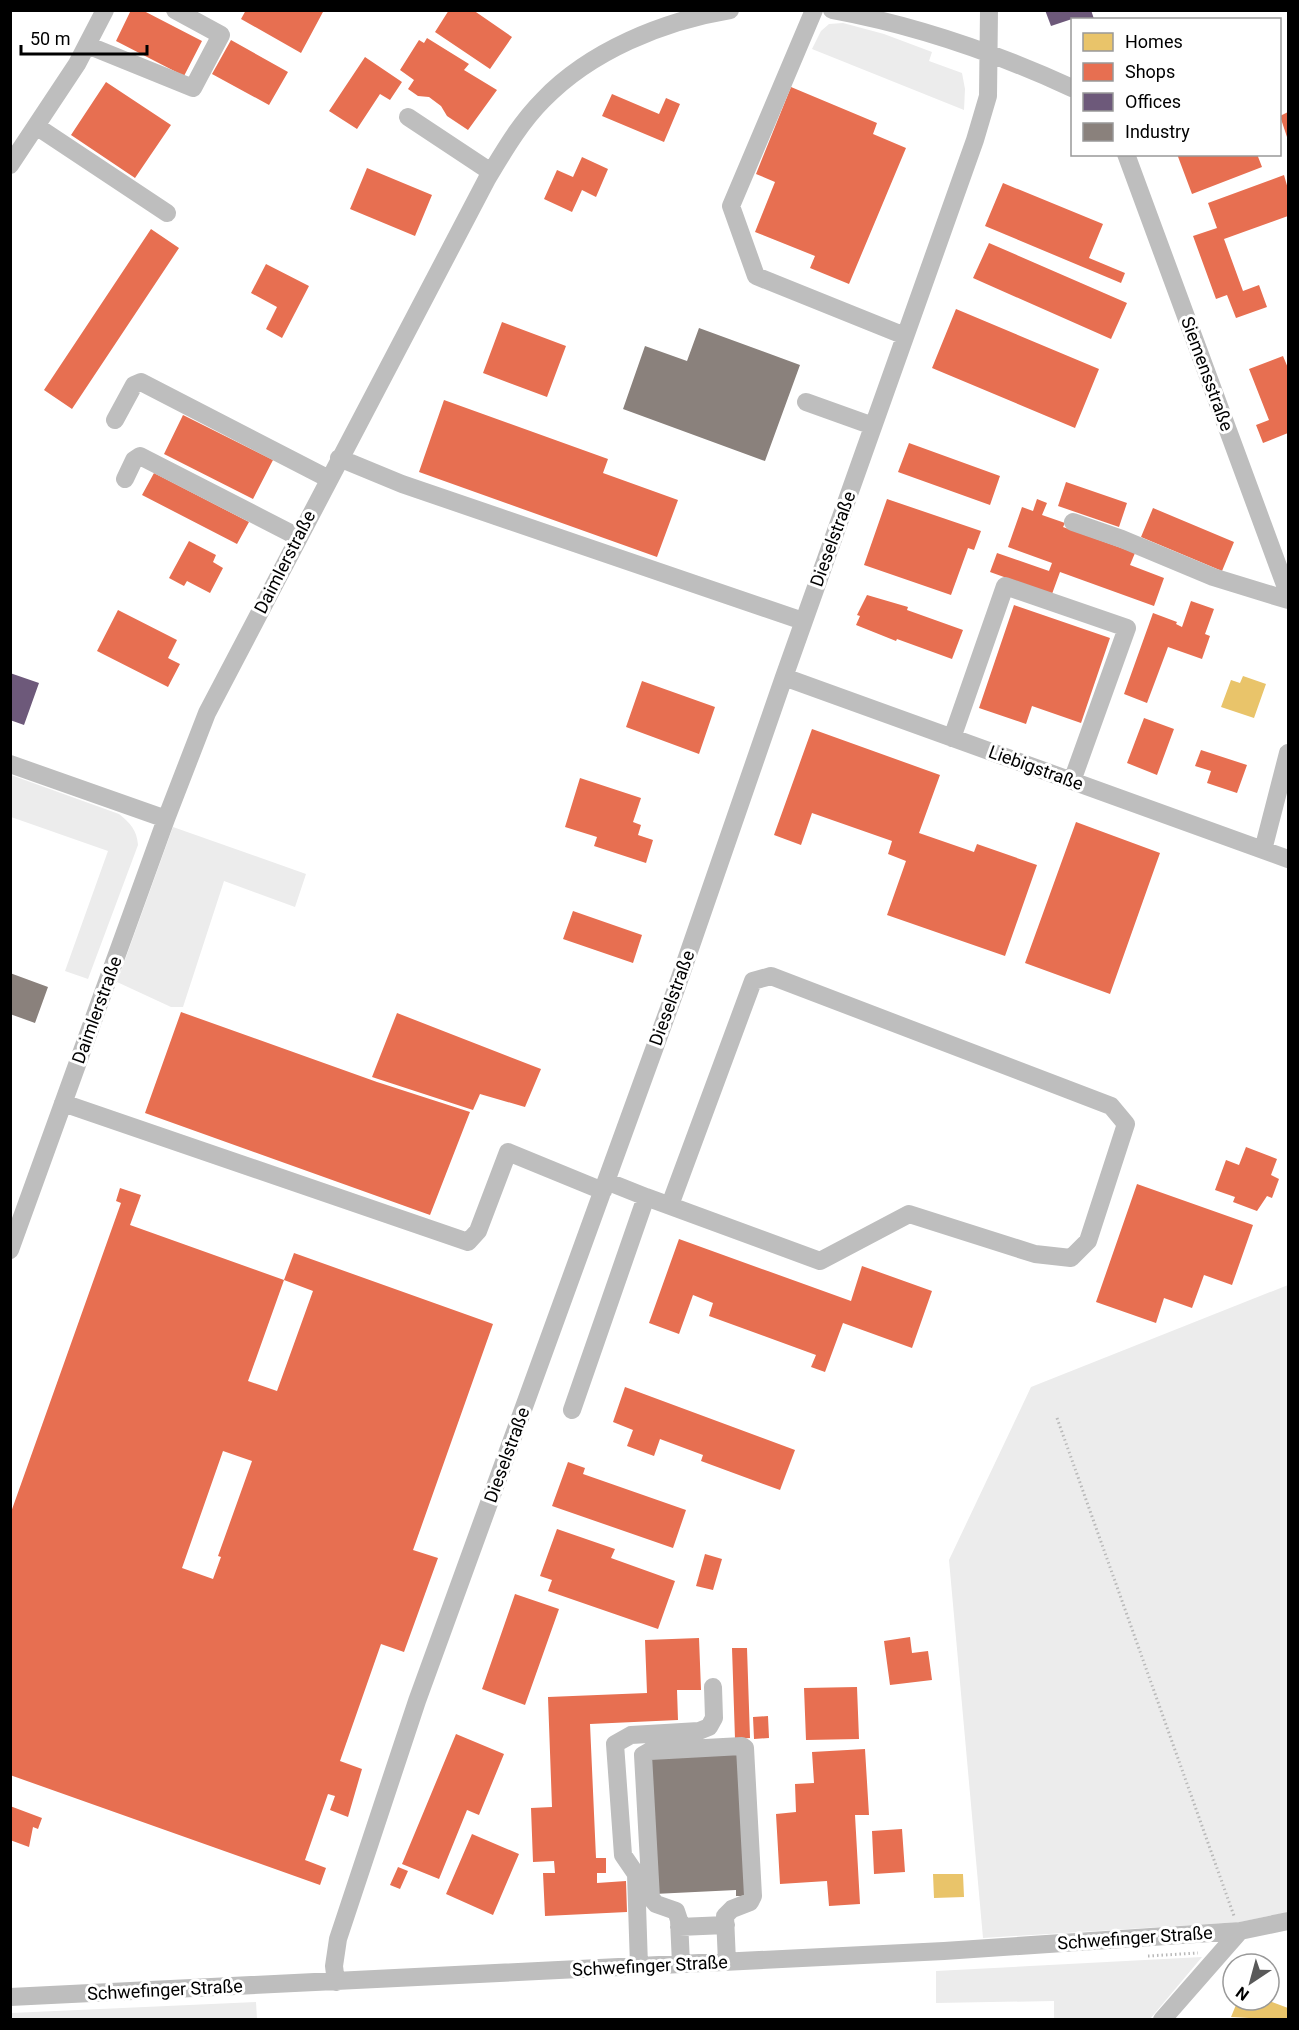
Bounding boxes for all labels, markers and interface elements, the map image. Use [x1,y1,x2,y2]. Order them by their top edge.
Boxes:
scale bar [21,18,147,56]
legend [1071,18,1281,156]
text: 50 m [30,28,70,49]
text: Homes [1125,31,1183,52]
text: Shops [1125,61,1175,82]
text: Offices [1125,91,1181,112]
text: Industry [1125,121,1190,142]
street label: Siemensstraße [1177,314,1238,434]
street label: Dieselstraße [806,488,859,589]
street label: Daimlerstraße [250,507,320,617]
street label: Liebigstraße [986,741,1086,794]
street label: Dieselstraße [645,947,698,1048]
street label: Daimlerstraße [67,953,126,1066]
street label: Dieselstraße [480,1404,533,1505]
street label: Schwefinger Straße [1057,1922,1213,1953]
street label: Schwefinger Straße [572,1951,728,1980]
north arrow [1221,1952,1281,2012]
street label: Schwefinger Straße [87,1975,243,2004]
text: N [1232,1983,1253,2005]

